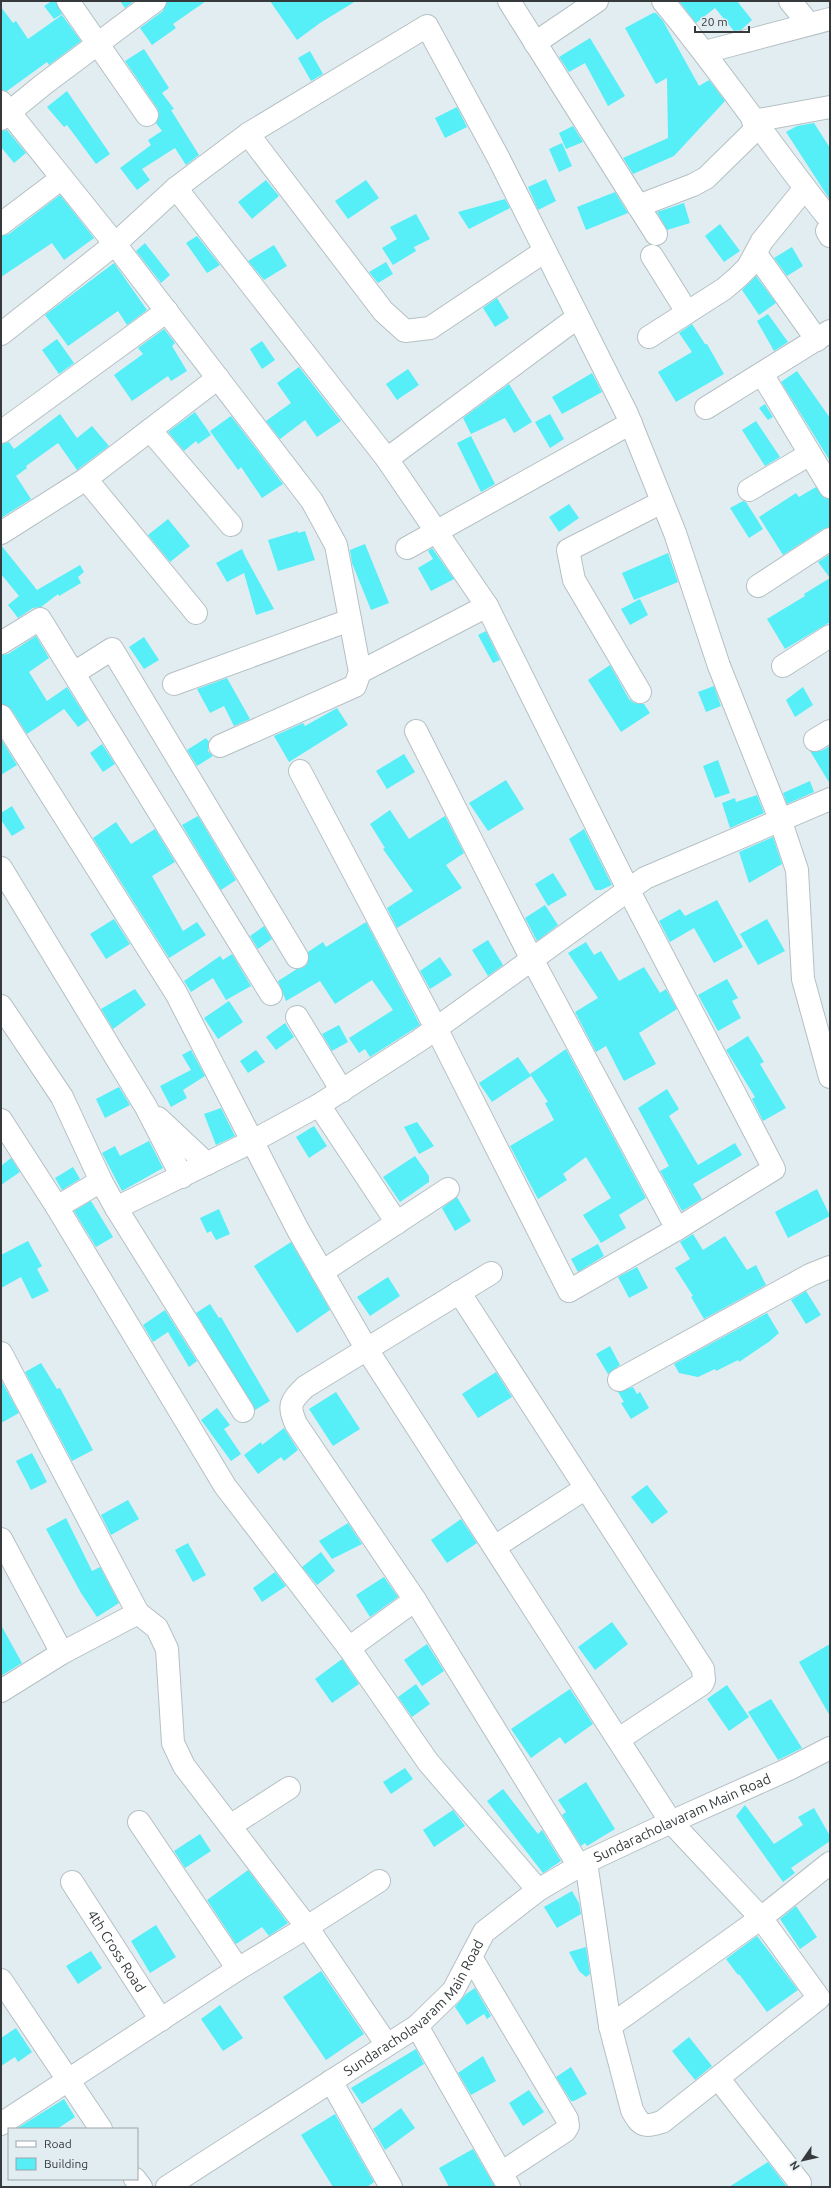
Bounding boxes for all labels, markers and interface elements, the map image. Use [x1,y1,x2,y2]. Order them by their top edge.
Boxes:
scale bar [695,8,749,34]
text: 20 m [701,15,728,28]
street label: Sundaracholavaram Main Road [591,1770,773,1865]
street label: 4th Cross Road [84,1907,149,1995]
street label: Sundaracholavaram Main Road [340,1937,487,2079]
legend [8,2128,138,2180]
text: Road [44,2137,72,2150]
north arrow [783,2140,823,2180]
text: Building [44,2157,88,2170]
text: N [787,2159,802,2172]

